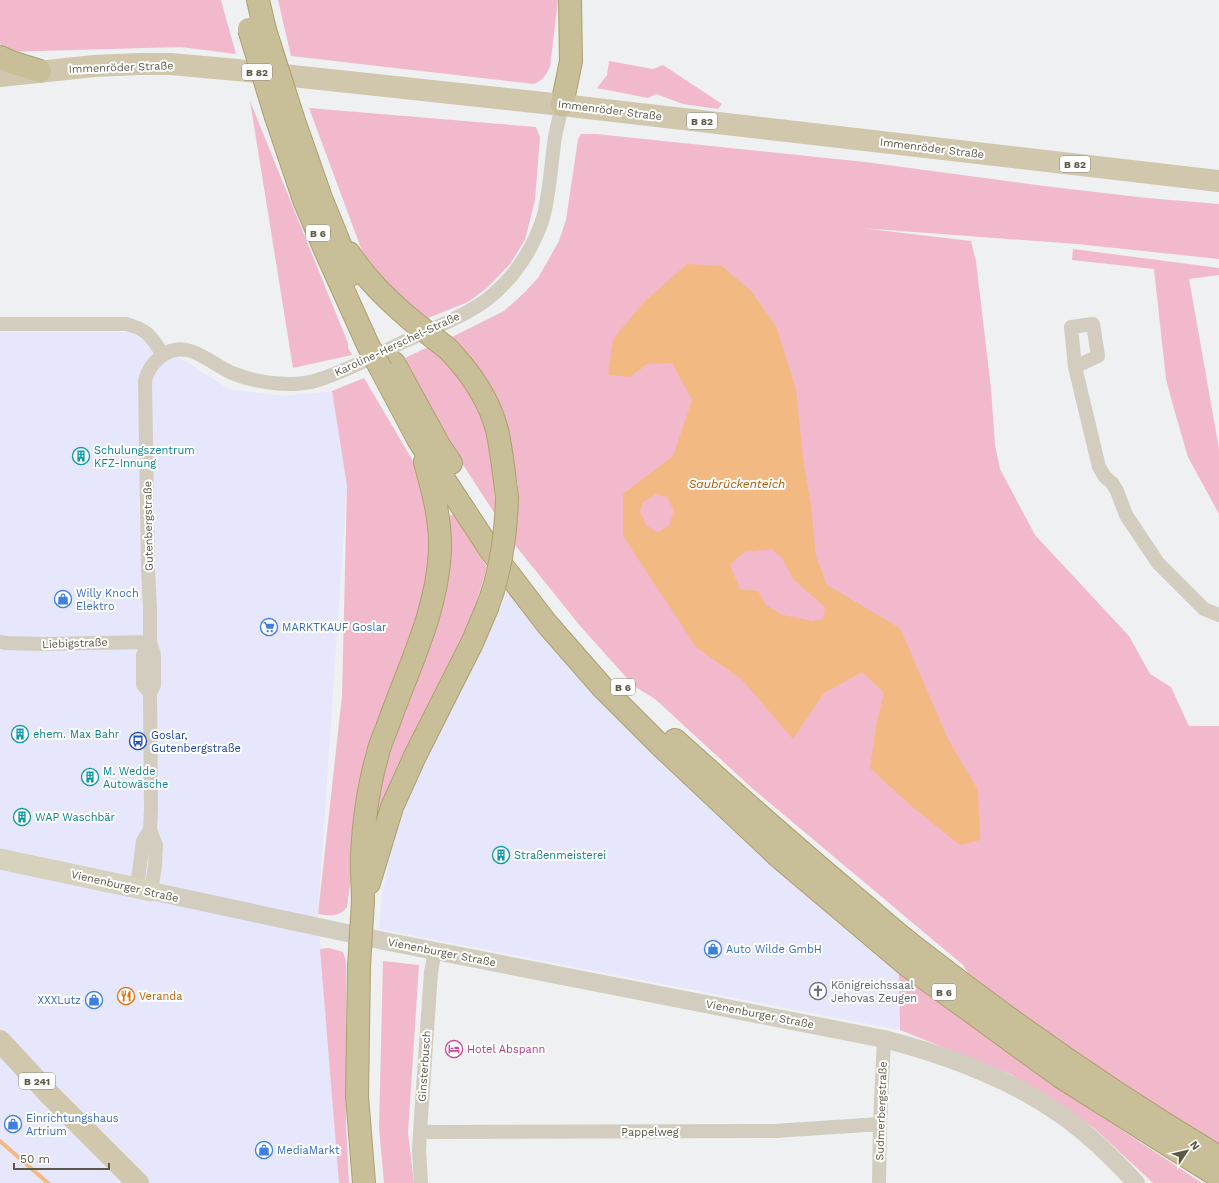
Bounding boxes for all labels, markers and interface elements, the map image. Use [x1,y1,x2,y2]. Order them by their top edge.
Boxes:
street label: Immenröder Straße [68,59,174,76]
road number: B 82 [242,64,272,80]
street label: Immenröder Straße [557,98,663,123]
road number: B 82 [687,113,717,129]
street label: Immenröder Straße [879,136,985,161]
road number: B 82 [1060,156,1090,172]
road number: B 6 [306,225,330,241]
street label: Karoline-Herschel-Straße [333,310,462,379]
place label: Schulungszentrum KFZ-Innung [94,444,195,470]
building icon: Schulungszentrum KFZ-Innung [71,446,91,466]
water label: Saubrückenteich [689,477,785,491]
street label: Gutenbergstraße [141,481,156,571]
place label: Willy Knoch Elektro [76,587,139,613]
shop icon: Willy Knoch Elektro [53,589,73,609]
supermarket icon: MARKTKAUF Goslar [259,617,279,637]
place label: MARKTKAUF Goslar [282,621,387,634]
street label: Liebigstraße [42,636,108,651]
road number: B 6 [611,679,635,695]
building icon: ehem. Max Bahr [10,724,30,744]
place label: ehem. Max Bahr [33,728,120,741]
place label: Goslar, Gutenbergstraße [151,729,241,755]
bus stop icon: Goslar, Gutenbergstraße [128,731,148,751]
place label: M. Wedde Autowäsche [103,765,168,791]
building icon: M. Wedde Autowäsche [80,767,100,787]
building icon: WAP Waschbär [12,807,32,827]
place label: WAP Waschbär [35,811,116,824]
building icon: Straßenmeisterei [491,845,511,865]
place label: Straßenmeisterei [514,849,606,862]
street label: Vienenburger Straße [70,868,180,905]
street label: Vienenburger Straße [387,936,497,969]
shop icon: Auto Wilde GmbH [703,939,723,959]
place label: Auto Wilde GmbH [726,943,822,956]
place label: Königreichssaal Jehovas Zeugen [831,979,917,1005]
church icon: Königreichssaal Jehovas Zeugen [808,981,828,1001]
road number: B 6 [932,984,956,1000]
restaurant icon: Veranda [116,986,136,1006]
shop icon: XXXLutz [84,990,104,1010]
place label: Veranda [139,990,182,1003]
place label: XXXLutz [37,994,81,1007]
street label: Vienenburger Straße [705,998,815,1031]
street label: Ginsterbusch [416,1030,433,1102]
hotel icon: Hotel Abspann [444,1039,464,1059]
place label: Hotel Abspann [467,1043,545,1056]
street label: Sudmerbergstraße [873,1061,890,1161]
road number: B 241 [19,1073,55,1089]
place label: Einrichtungshaus Artrium [26,1112,119,1138]
shop icon: Einrichtungshaus Artrium [3,1114,23,1134]
street label: Pappelweg [621,1126,679,1139]
north arrow [1167,1131,1207,1171]
text: N [1187,1138,1202,1153]
shop icon: MediaMarkt [254,1140,274,1160]
place label: MediaMarkt [277,1144,340,1157]
scale bar [14,1145,109,1171]
text: 50 m [20,1152,50,1166]

